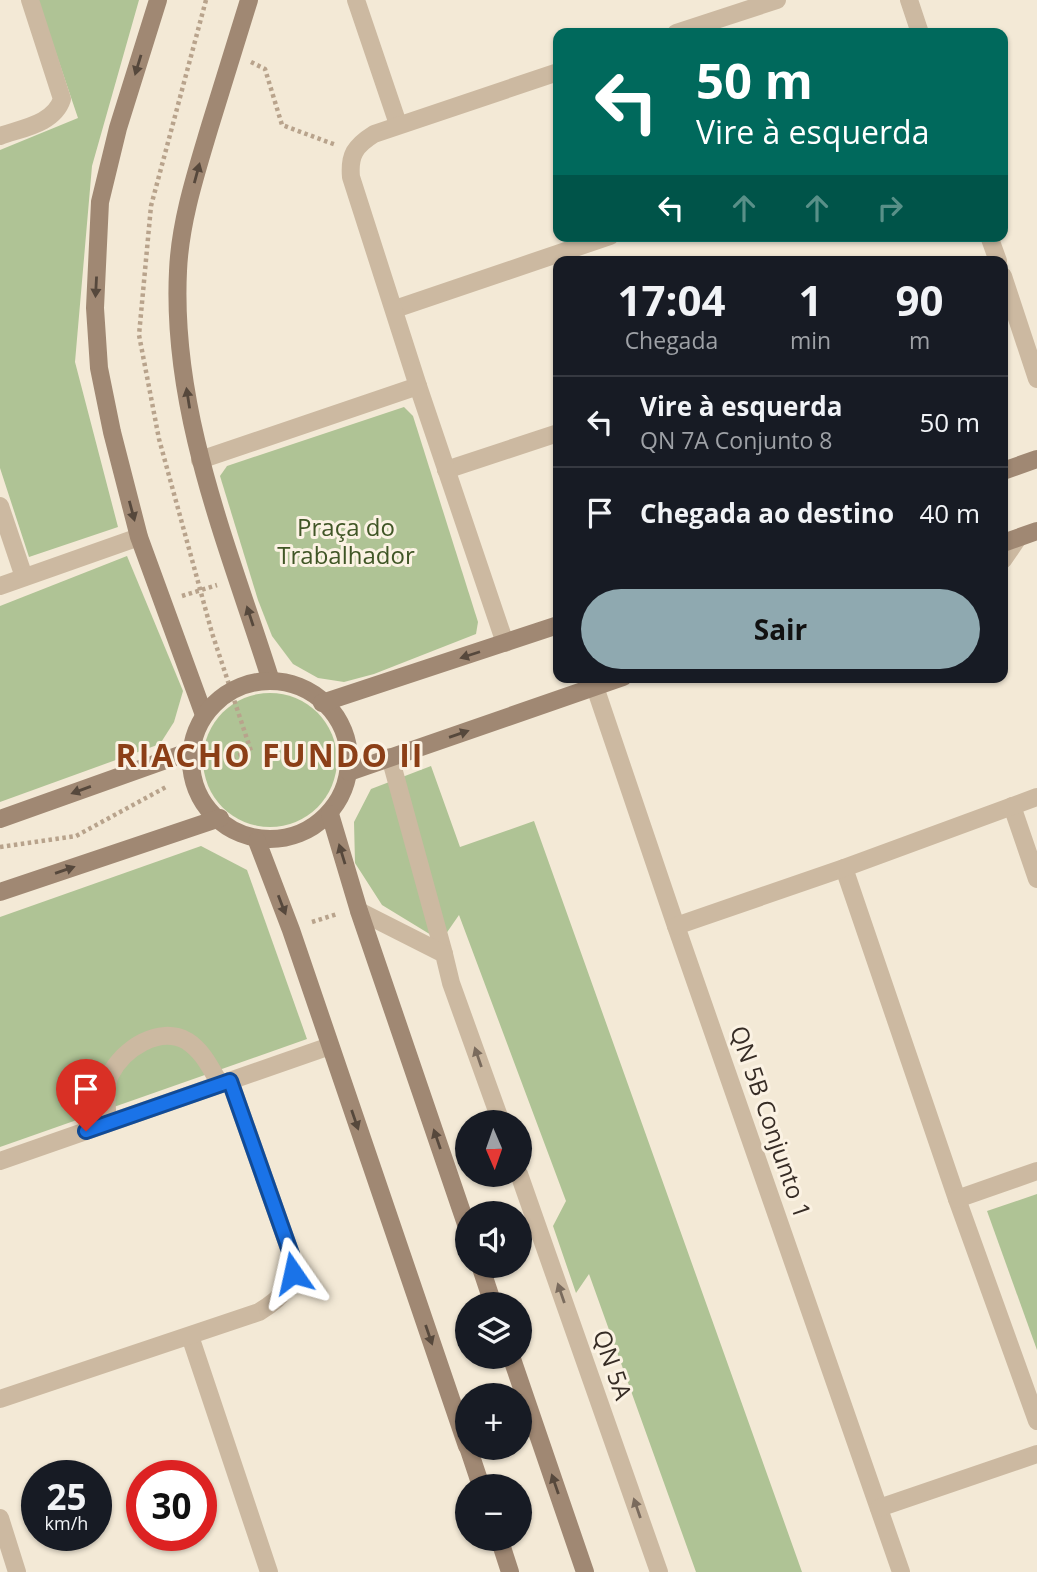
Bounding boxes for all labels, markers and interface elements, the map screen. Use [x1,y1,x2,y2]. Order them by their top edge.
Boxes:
text: 50 m [696,47,813,113]
one-way arrow [132,55,142,76]
icon: left [581,56,672,147]
text: Vire à esquerda [696,110,929,153]
one-way arrow [192,162,202,183]
icon: left [652,189,690,227]
icon: ahead [725,189,763,227]
icon: ahead [798,189,836,227]
icon: right [871,189,909,227]
text: 17:04 [617,271,725,328]
text: 1 [798,271,823,328]
text: 90 [896,271,944,328]
one-way arrow [90,277,101,299]
text: Chegada [625,324,718,356]
text: min [790,324,831,356]
text: m [909,324,930,356]
one-way arrow [182,387,193,409]
text: Vire à esquerda [640,388,842,424]
icon: left [581,403,619,441]
text: 50 m [919,404,980,440]
text: QN 7A Conjunto 8 [640,424,832,456]
icon: arrive [581,494,619,532]
text: Chegada ao destino [640,495,894,531]
text: 40 m [919,495,980,531]
one-way arrow [128,501,138,522]
park label: Praça do Trabalhador [277,510,415,571]
button: Sair [581,589,980,669]
one-way arrow [244,605,255,626]
one-way arrow [460,650,481,661]
one-way arrow [449,728,470,739]
district label: RIACHO FUNDO II [116,733,424,776]
one-way arrow [70,785,91,796]
one-way arrow [337,843,347,864]
one-way arrow [54,865,75,875]
one-way arrow [276,894,287,915]
street label: QN 5B Conjunto 1 [723,1021,820,1222]
one-way arrow [472,1047,483,1068]
pin [56,1059,116,1131]
icon: arrive [67,1070,105,1108]
one-way arrow [350,1109,361,1130]
north arrow [455,1110,532,1186]
map controls [455,1110,532,1551]
one-way arrow [431,1129,442,1150]
button: sound [455,1201,532,1278]
position arrow [256,1236,330,1310]
one-way arrow [555,1283,566,1304]
button: layers [455,1292,532,1369]
one-way arrow [424,1325,435,1346]
street label: QN 5A [586,1325,641,1405]
button: + [455,1383,532,1460]
speed limit sign: 30 [126,1460,217,1551]
text: 25 [46,1473,87,1520]
button: − [455,1474,532,1551]
one-way arrow [549,1474,560,1495]
one-way arrow [631,1497,642,1518]
text: km/h [45,1511,88,1535]

